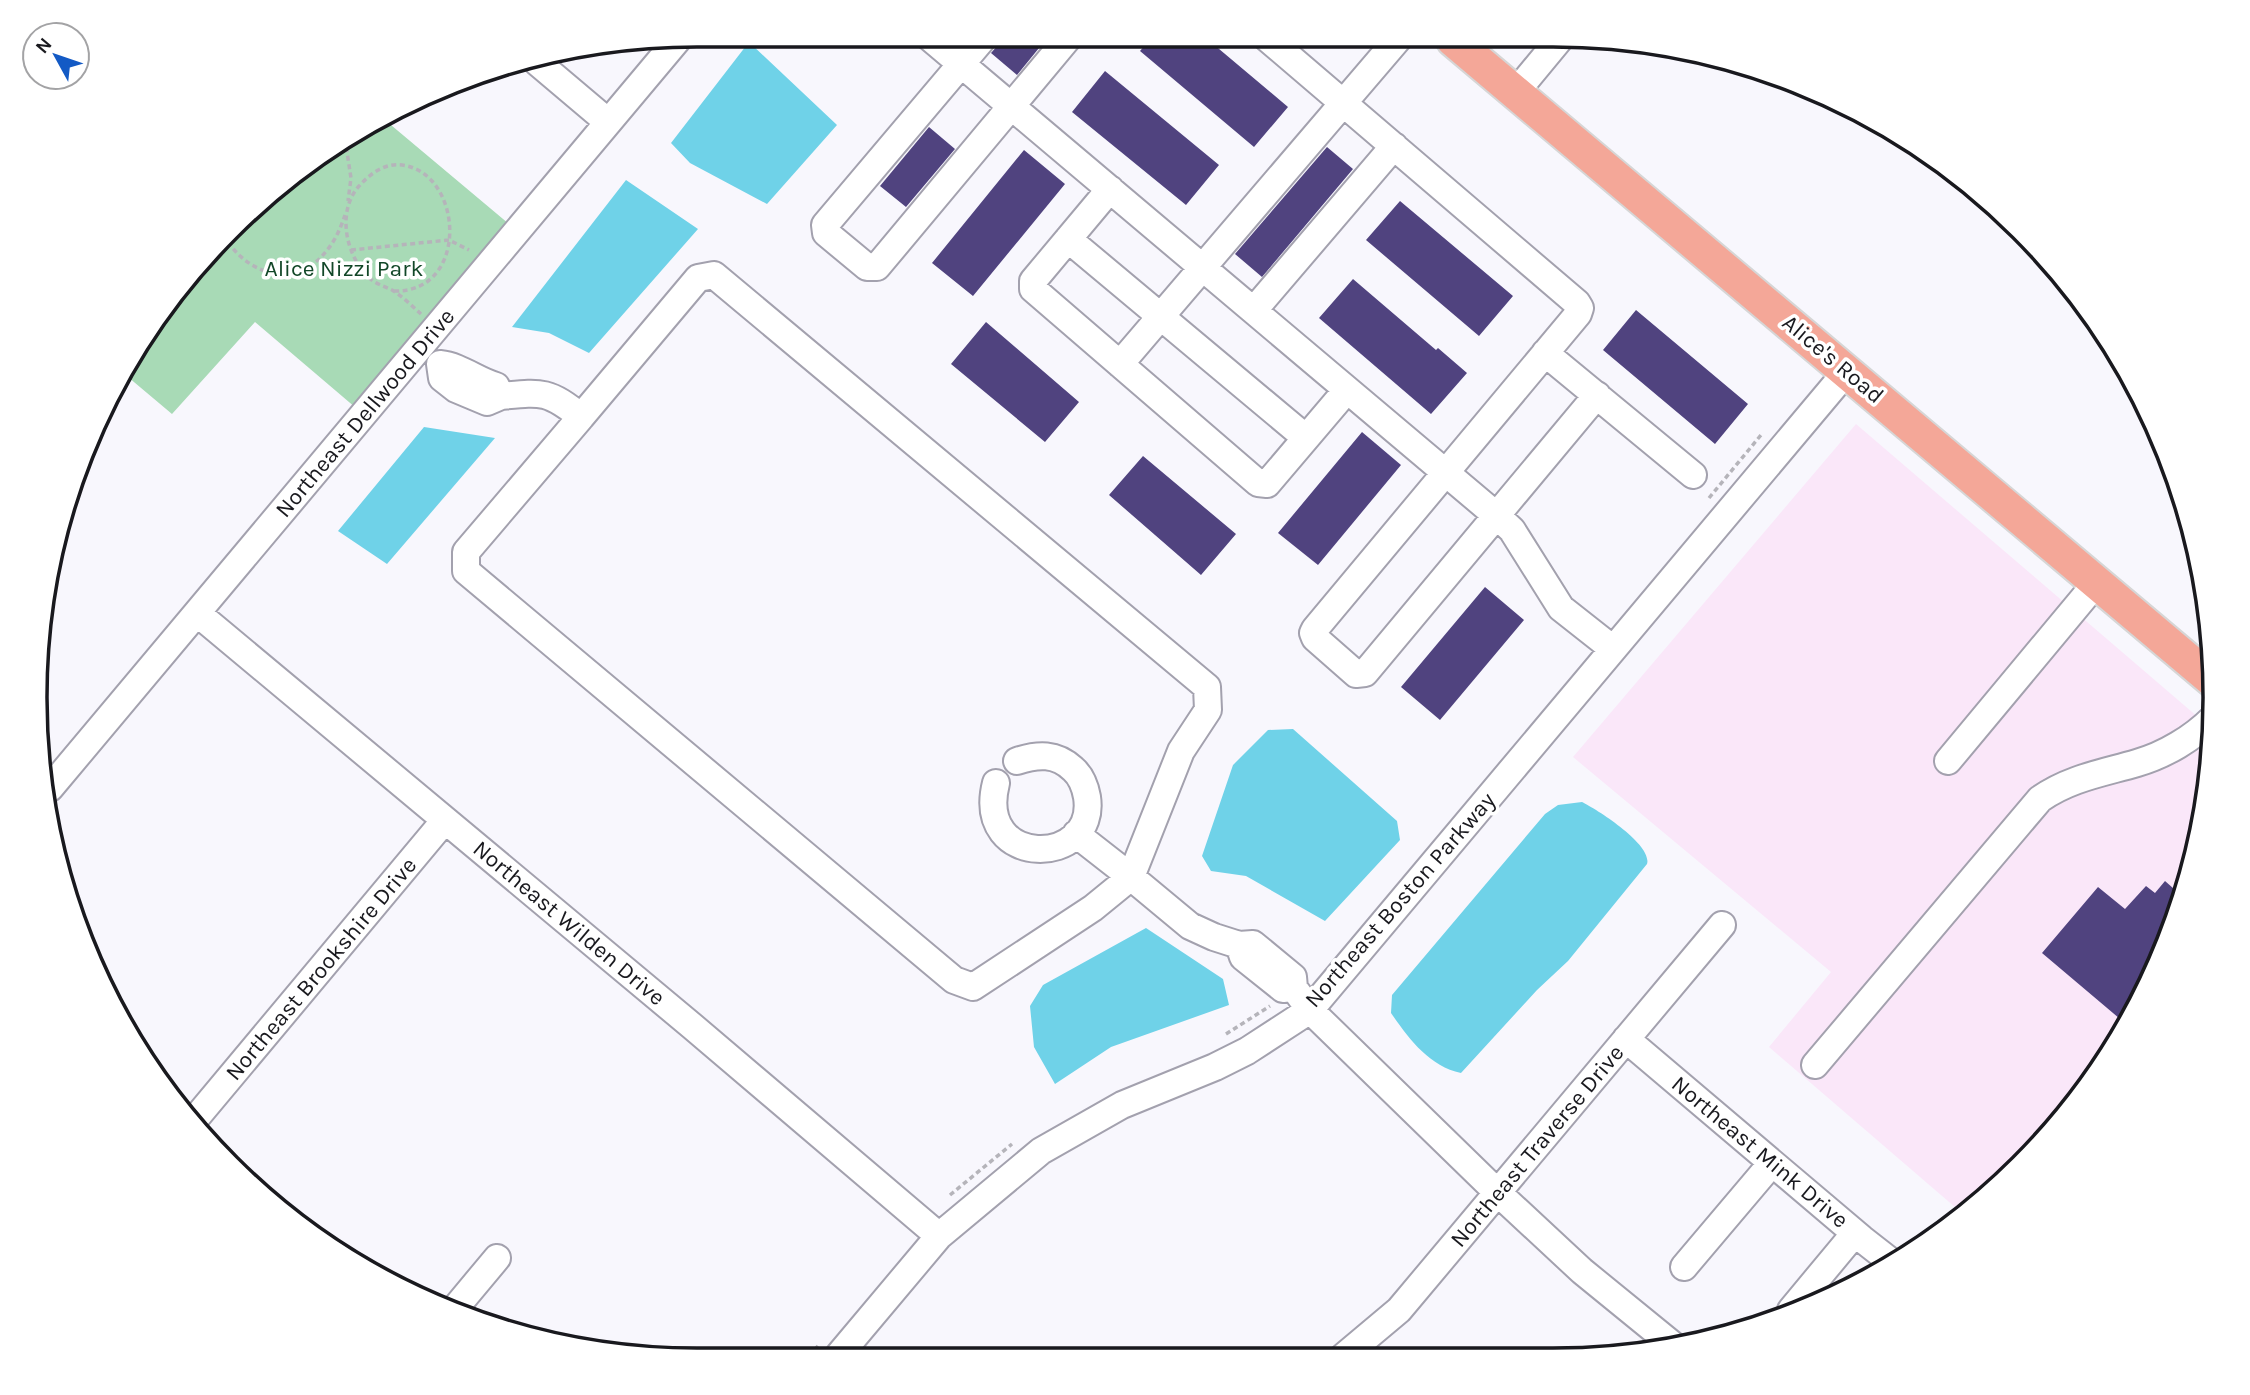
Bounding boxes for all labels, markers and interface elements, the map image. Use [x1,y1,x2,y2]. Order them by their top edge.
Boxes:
north arrow [21,21,91,91]
text: N [31,33,57,58]
park label: Alice Nizzi Park [264,255,424,282]
street label: Northeast Dellwood Drive [270,303,460,523]
street label: Alice's Road [1777,309,1889,409]
street label: Northeast Boston Parkway [1299,787,1501,1013]
street label: Northeast Wilden Drive [468,835,670,1011]
street label: Northeast Brookshire Drive [220,852,422,1086]
street label: Northeast Traverse Drive [1445,1040,1629,1252]
street label: Northeast Mink Drive [1666,1070,1854,1234]

